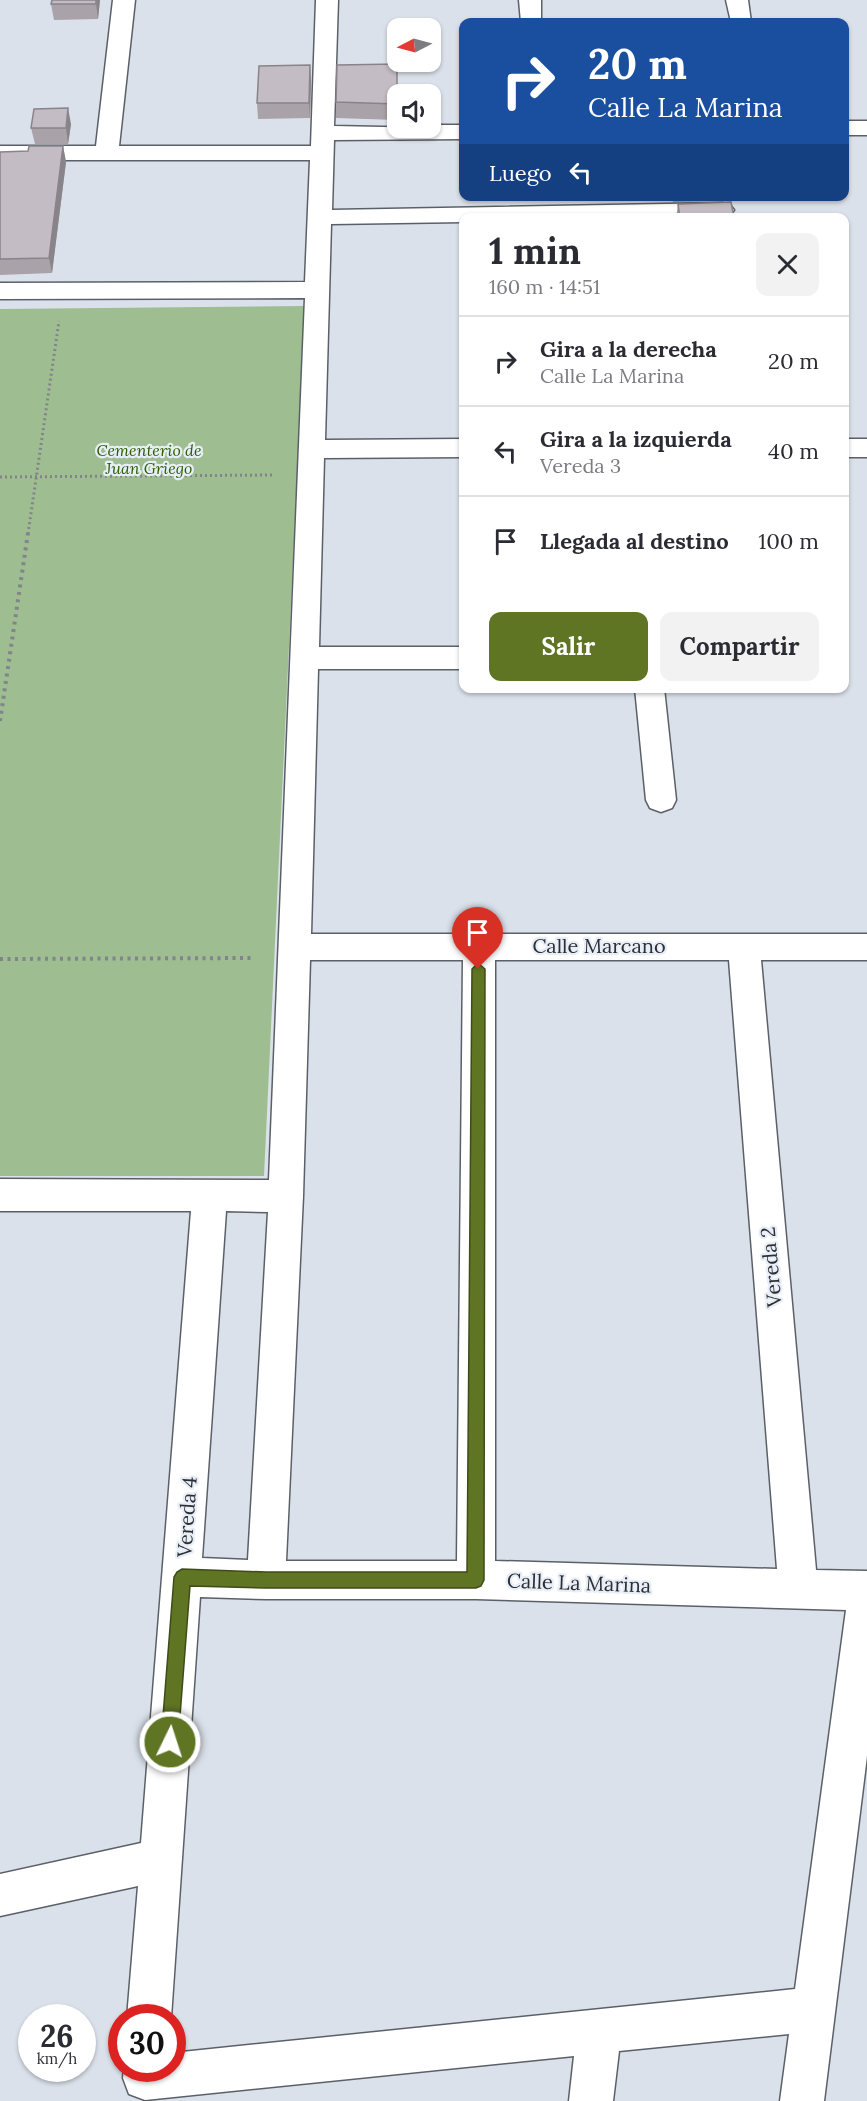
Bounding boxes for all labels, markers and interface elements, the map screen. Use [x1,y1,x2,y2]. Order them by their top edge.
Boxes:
north arrow [387,18,441,72]
map controls [387,18,441,138]
text: 20 m [588,37,687,91]
icon: right [489,42,567,120]
button: sound [387,84,441,138]
text: Calle La Marina [588,90,783,124]
icon: left [564,156,597,189]
text: Luego [489,159,552,187]
text: 1 min [489,228,581,274]
button: close [756,233,819,296]
text: 160 m · 14:51 [489,274,600,299]
text: Gira a la derecha [540,335,717,363]
icon: right [489,345,522,378]
text: 20 m [768,347,819,375]
text: Calle La Marina [540,363,684,388]
text: Gira a la izquierda [540,425,732,453]
icon: left [489,435,522,468]
text: 40 m [768,437,819,465]
park label: Cementerio de Juan Griego [96,440,202,478]
text: Vereda 3 [540,453,621,478]
icon: arrive [489,525,522,558]
text: Llegada al destino [540,527,729,555]
text: 100 m [758,527,819,555]
button: Salir [489,612,648,681]
button: Compartir [660,612,819,681]
pin [452,907,503,969]
icon: arrive [461,916,494,949]
street label: Calle Marcano [532,933,666,958]
street label: Vereda 2 [755,1226,787,1309]
street label: Vereda 4 [171,1476,202,1559]
street label: Calle La Marina [506,1567,652,1598]
position arrow [138,1710,202,1774]
speed limit sign: 30 [108,2004,186,2082]
text: 26 [40,2017,74,2055]
text: km/h [37,2049,77,2068]

